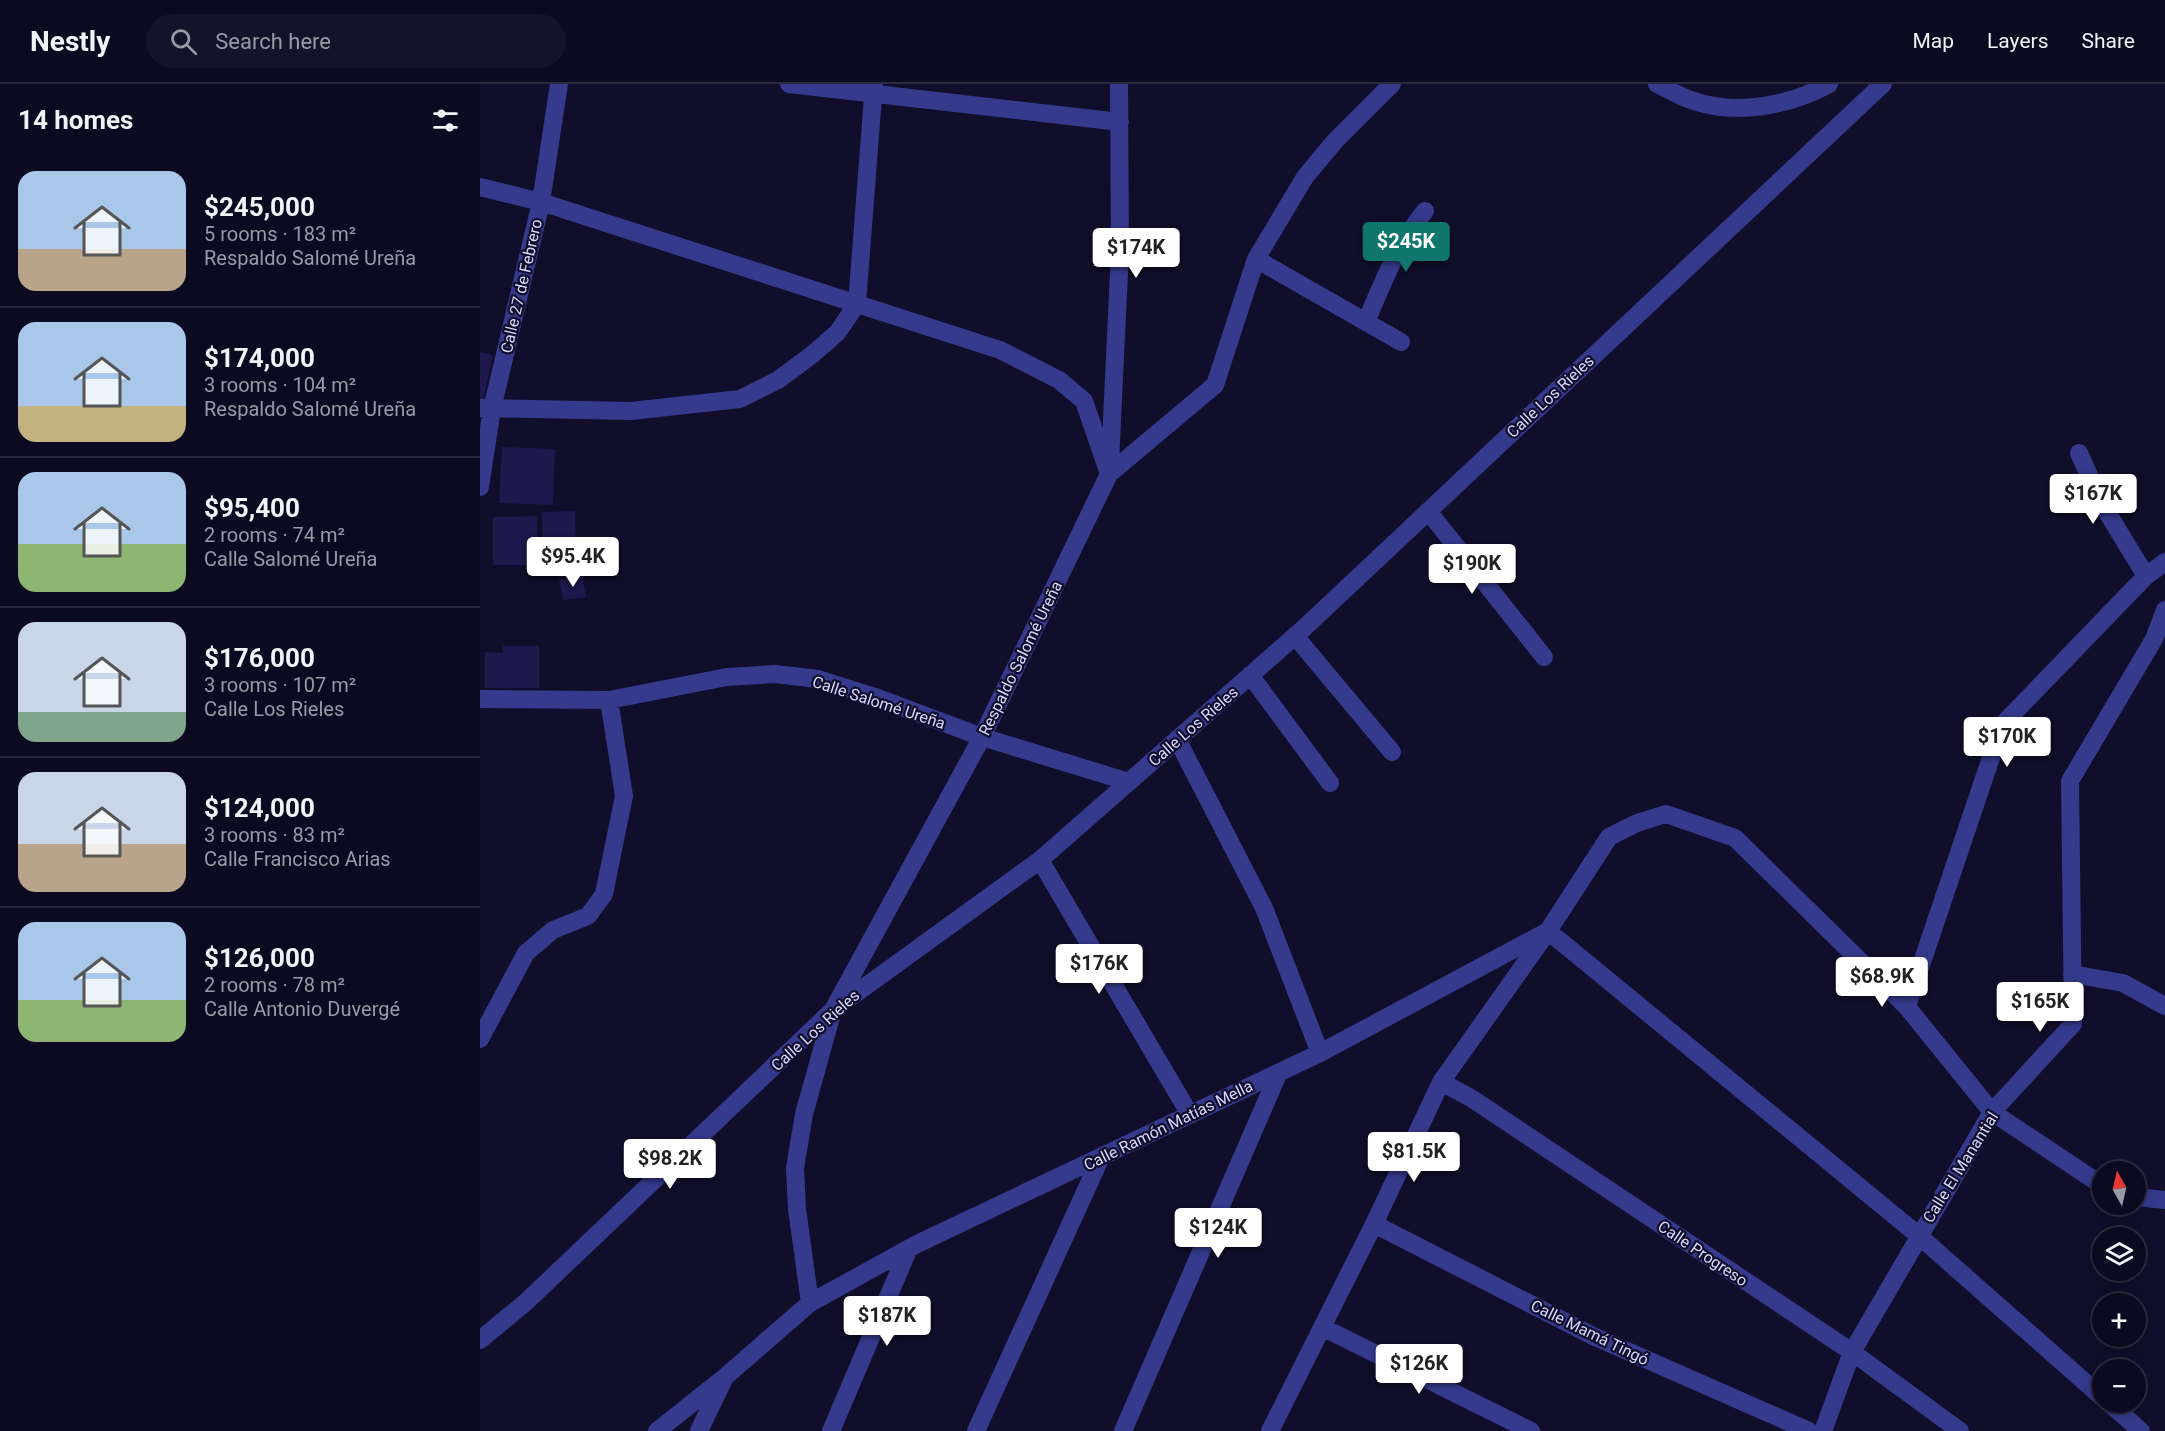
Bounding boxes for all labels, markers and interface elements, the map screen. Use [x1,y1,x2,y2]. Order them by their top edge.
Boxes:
search box [146,14,566,68]
text: Nestly [30,25,110,58]
icon: search [167,25,200,58]
text: Search here [215,29,331,54]
text: Map [1912,29,1954,53]
text: Layers [1987,29,2048,53]
text: Share [2081,29,2135,53]
icon: filters [429,104,462,137]
text: 14 homes [18,105,133,135]
text: $245,000 [204,192,315,222]
icon: home [66,195,138,267]
street label: Calle 27 de Febrero [497,217,546,355]
text: 5 rooms · 183 m² [204,222,356,246]
pin: $245K [1364,222,1448,273]
pin: $174K [1094,228,1178,279]
text: $245K [1377,229,1435,253]
text: $174K [1107,235,1165,259]
text: Respaldo Salomé Ureña [204,246,416,270]
text: $174,000 [204,343,315,373]
icon: home [66,346,138,418]
street label: Calle Los Rieles [1503,351,1598,442]
text: 3 rooms · 104 m² [204,373,356,397]
text: Respaldo Salomé Ureña [204,397,416,421]
pin: $167K [2051,474,2135,525]
text: $167K [2064,481,2122,505]
text: $95,400 [204,493,300,523]
icon: home [66,496,138,568]
text: 2 rooms · 74 m² [204,523,345,547]
pin: $95.4K [524,537,622,588]
text: $95.4K [541,544,605,568]
pin: $190K [1430,544,1514,595]
text: Calle Salomé Ureña [204,547,377,571]
text: $190K [1443,551,1501,575]
street label: Respaldo Salomé Ureña [975,578,1066,739]
text: $176,000 [204,643,315,673]
icon: home [66,646,138,718]
street label: Calle Salomé Ureña [810,672,948,733]
text: 3 rooms · 107 m² [204,673,356,697]
street label: Calle Los Rieles [1145,682,1242,770]
text: Calle Los Rieles [204,697,344,721]
pin: $170K [1965,717,2049,768]
text: $170K [1978,724,2036,748]
text: $124,000 [204,793,315,823]
icon: home [66,796,138,868]
text: 3 rooms · 83 m² [204,823,345,847]
text: Calle Francisco Arias [204,847,391,871]
text: $126,000 [204,943,315,973]
pin: $176K [1057,944,1141,995]
icon: home [66,946,138,1018]
text: $176K [1070,951,1128,975]
pin: $68.9K [1833,957,1931,1008]
text: $68.9K [1850,964,1914,988]
text: 2 rooms · 78 m² [204,973,345,997]
pin: $165K [1998,982,2082,1033]
street label: Calle Los Rieles [767,986,863,1075]
text: $165K [2011,989,2069,1013]
text: Calle Antonio Duvergé [204,997,400,1021]
street label: Calle Ramón Matías Mella [1081,1076,1256,1175]
street label: Calle El Manantial [1919,1108,2002,1226]
pin: $81.5K [1365,1132,1463,1183]
pin: $98.2K [621,1139,719,1190]
text: $81.5K [1382,1139,1446,1163]
text: $98.2K [638,1146,702,1170]
north arrow [2092,1161,2146,1215]
map controls [2092,1161,2146,1413]
pin: $124K [1176,1208,1260,1259]
text: $124K [1189,1215,1247,1239]
street label: Calle Progreso [1654,1216,1751,1290]
button: layers [2092,1227,2146,1281]
button: + [2092,1293,2146,1347]
pin: $187K [845,1296,929,1347]
street label: Calle Mamá Tingó [1528,1296,1652,1369]
text: $187K [858,1303,916,1327]
pin: $126K [1377,1344,1461,1395]
text: $126K [1390,1351,1448,1375]
button: − [2092,1359,2146,1413]

